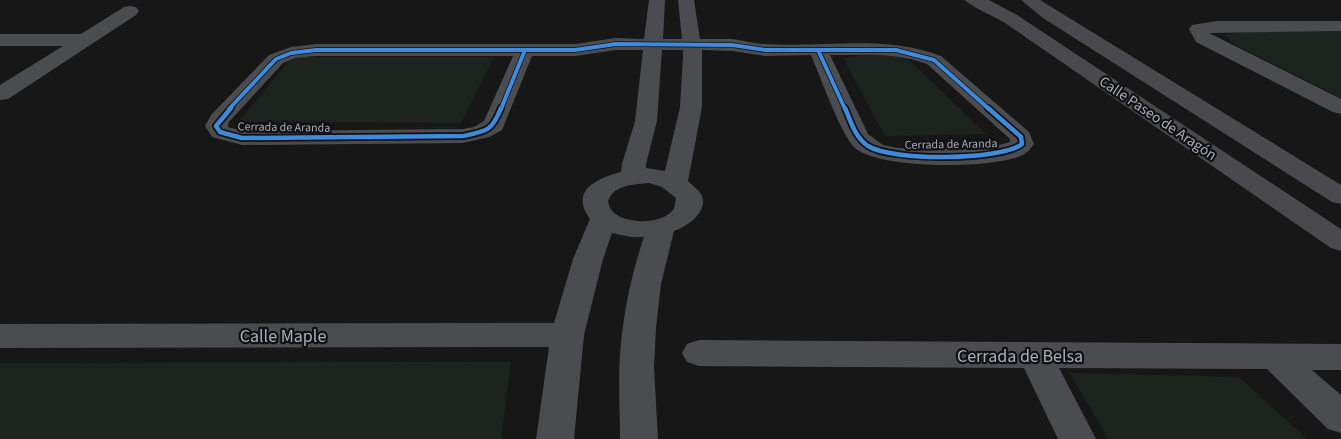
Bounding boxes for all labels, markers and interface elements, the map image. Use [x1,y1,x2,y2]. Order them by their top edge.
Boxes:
street label: Calle Paseo de Aragón [1095,71,1221,166]
street label: Cerrada de Aranda [237,118,330,137]
street label: Cerrada de Aranda [905,135,998,154]
street label: Calle Maple [240,324,326,349]
street label: Cerrada de Belsa [957,344,1083,369]

